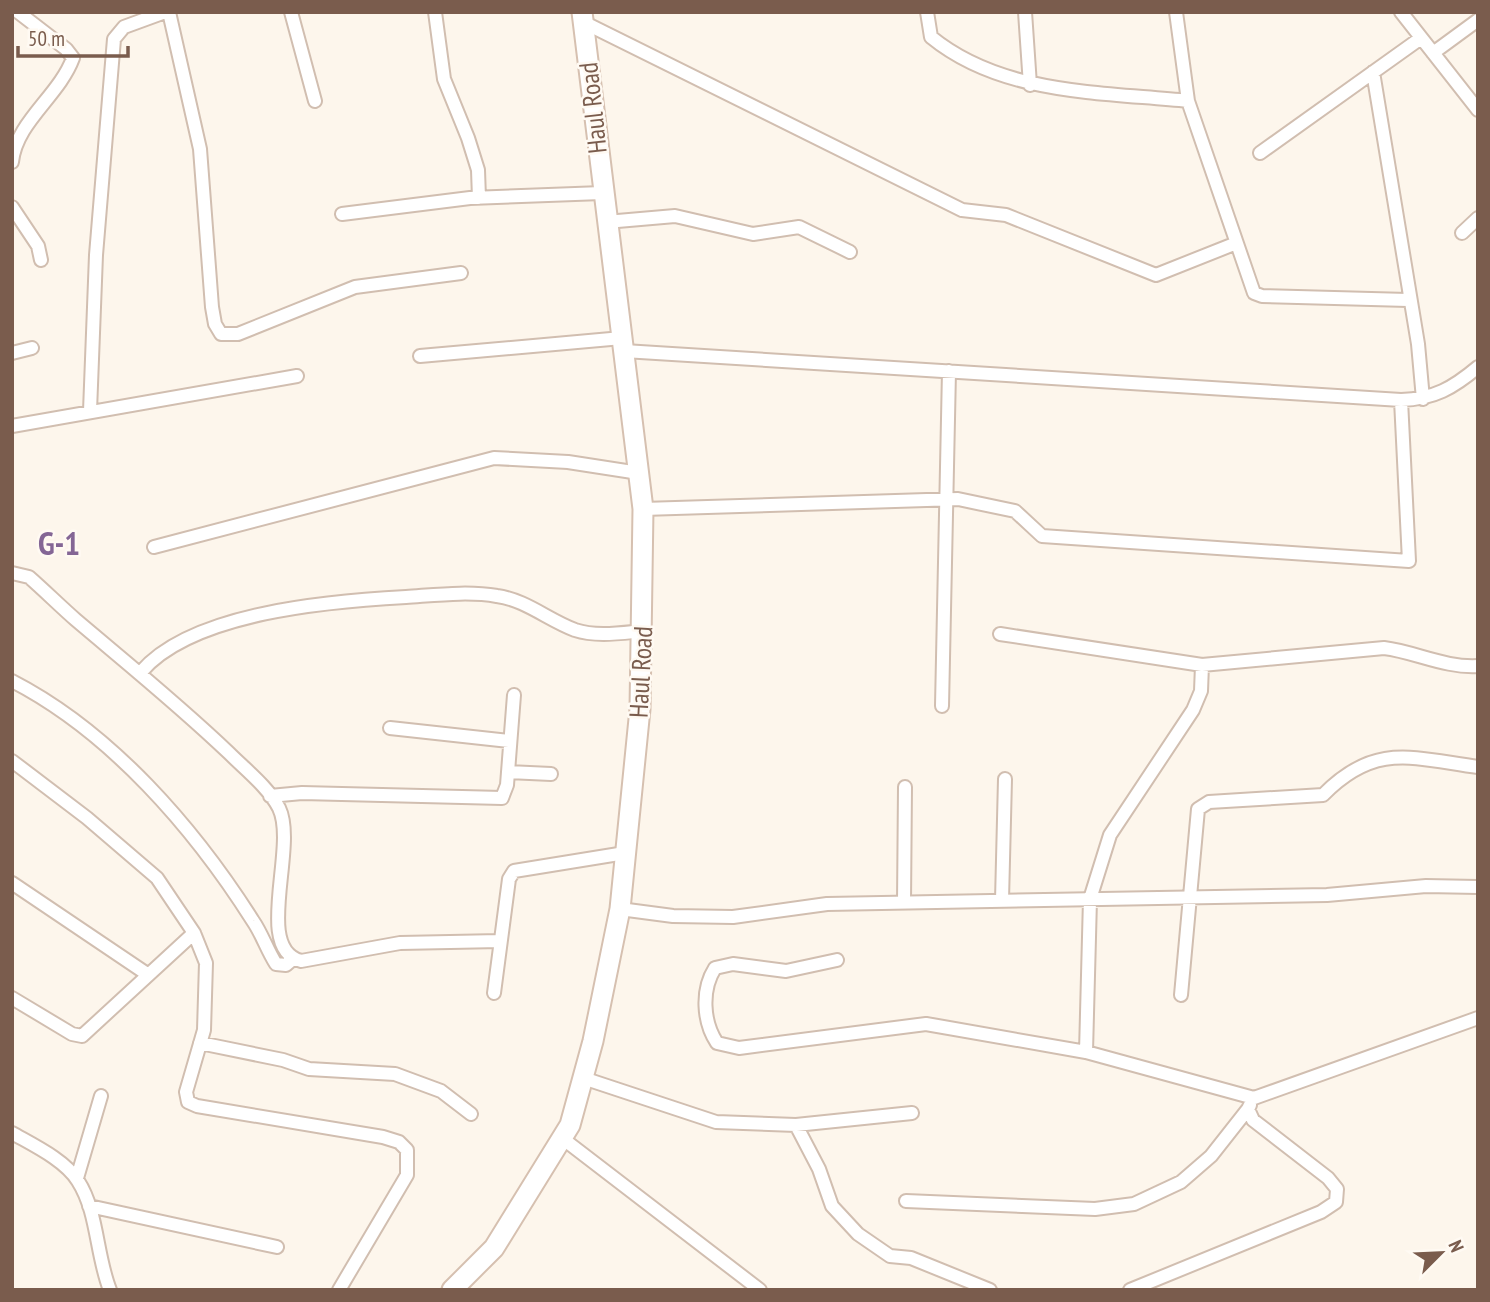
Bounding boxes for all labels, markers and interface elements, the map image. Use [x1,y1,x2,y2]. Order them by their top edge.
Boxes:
scale bar [18,14,128,58]
text: 50 m [28,25,65,52]
street label: Haul Road [571,61,614,155]
district label: G-1 [38,521,80,564]
street label: Haul Road [622,625,659,719]
north arrow [1406,1218,1476,1288]
text: N [1443,1237,1470,1256]

